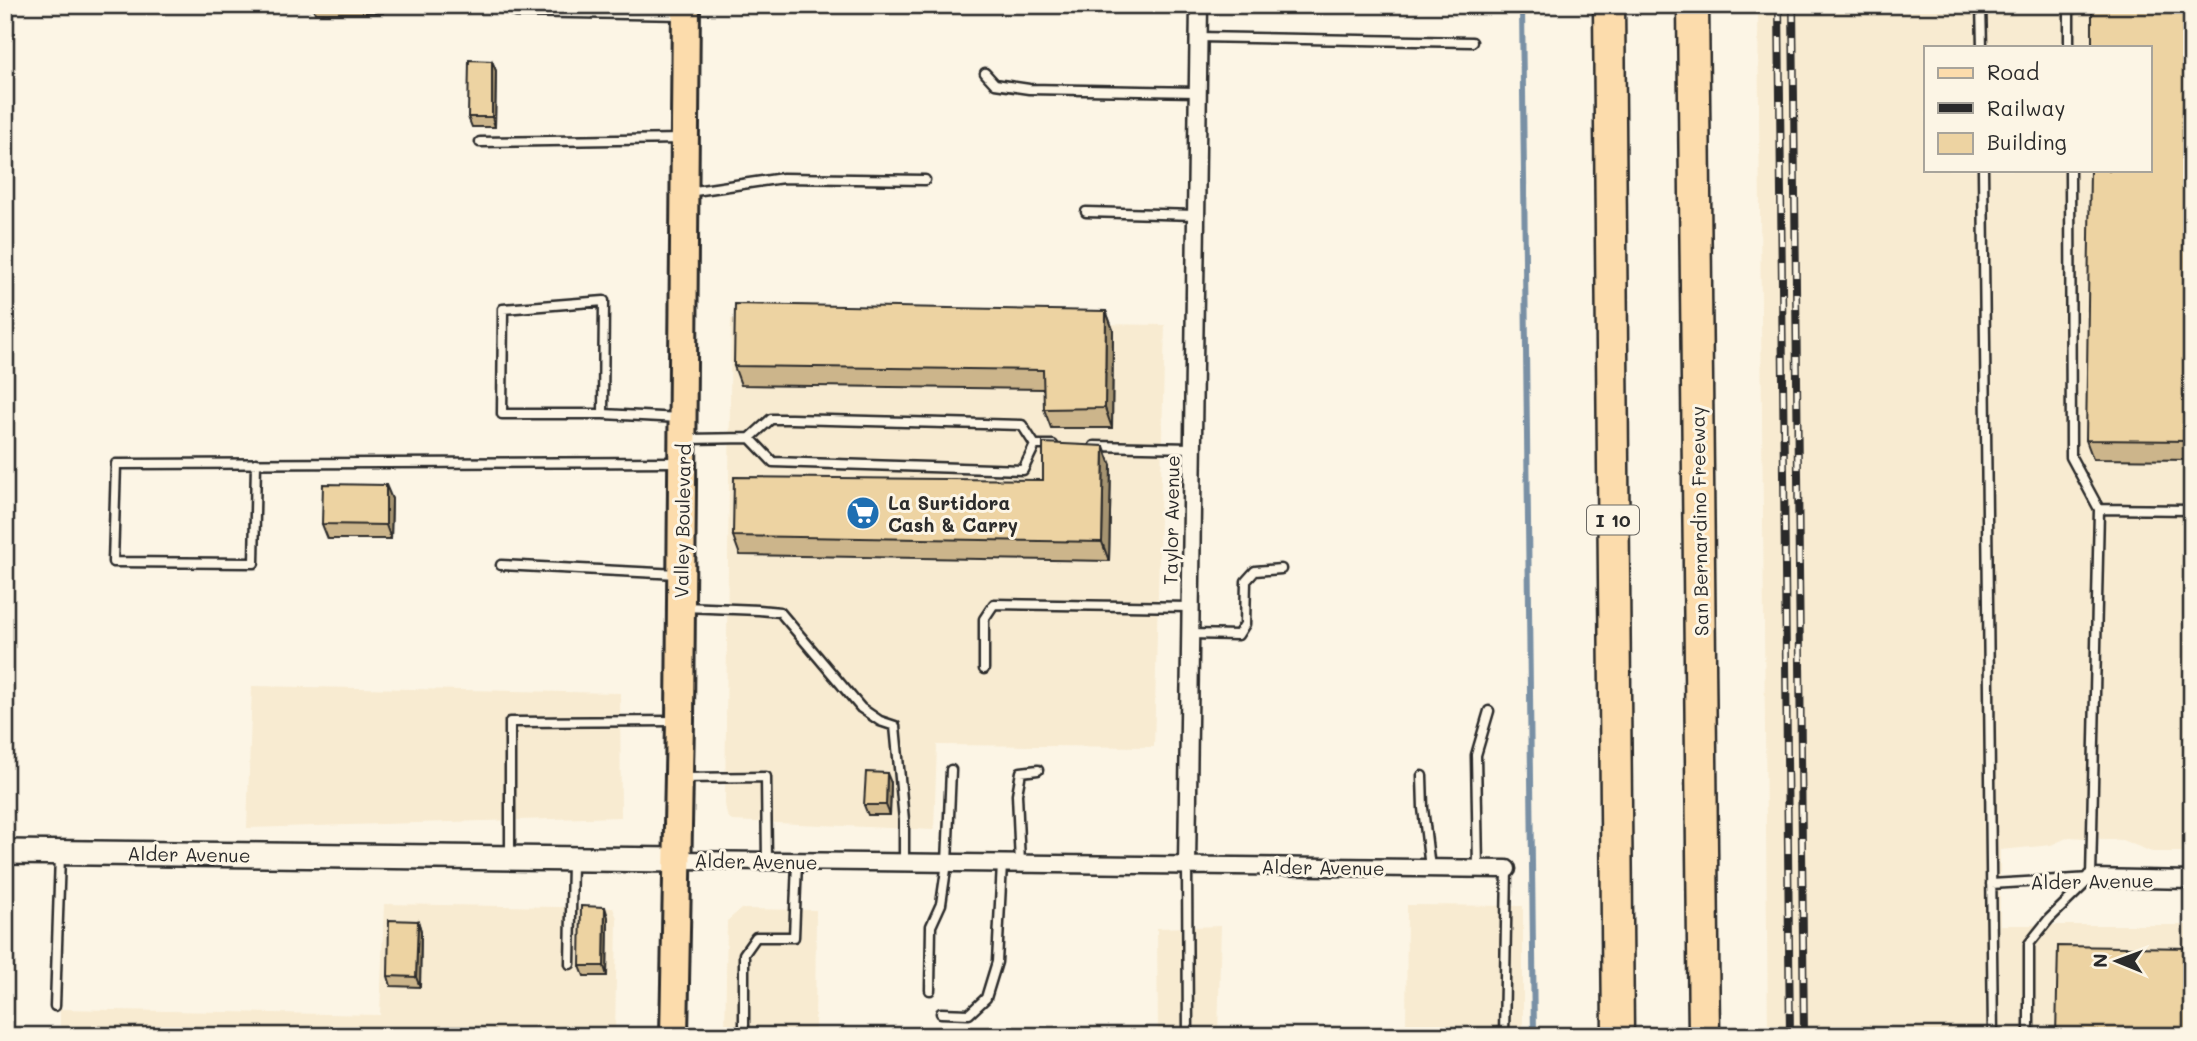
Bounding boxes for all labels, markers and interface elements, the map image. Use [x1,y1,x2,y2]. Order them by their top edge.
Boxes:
legend [1924,46,2152,172]
text: Road [1987,58,2039,85]
text: Railway [1987,94,2066,121]
text: Building [1987,128,2067,155]
street label: San Bernardino Freeway [1684,406,1714,636]
street label: Valley Boulevard [668,443,696,599]
street label: Taylor Avenue [1157,455,1185,585]
place label: La Surtidora Cash & Carry [888,490,1018,537]
supermarket icon: La Surtidora Cash & Carry [844,494,882,532]
road number: I 10 [1587,506,1639,534]
street label: Alder Avenue [127,840,251,868]
street label: Alder Avenue [694,847,818,875]
street label: Alder Avenue [1261,853,1385,881]
street label: Alder Avenue [2030,867,2154,895]
north arrow [2082,926,2152,996]
text: N [2087,953,2112,968]

